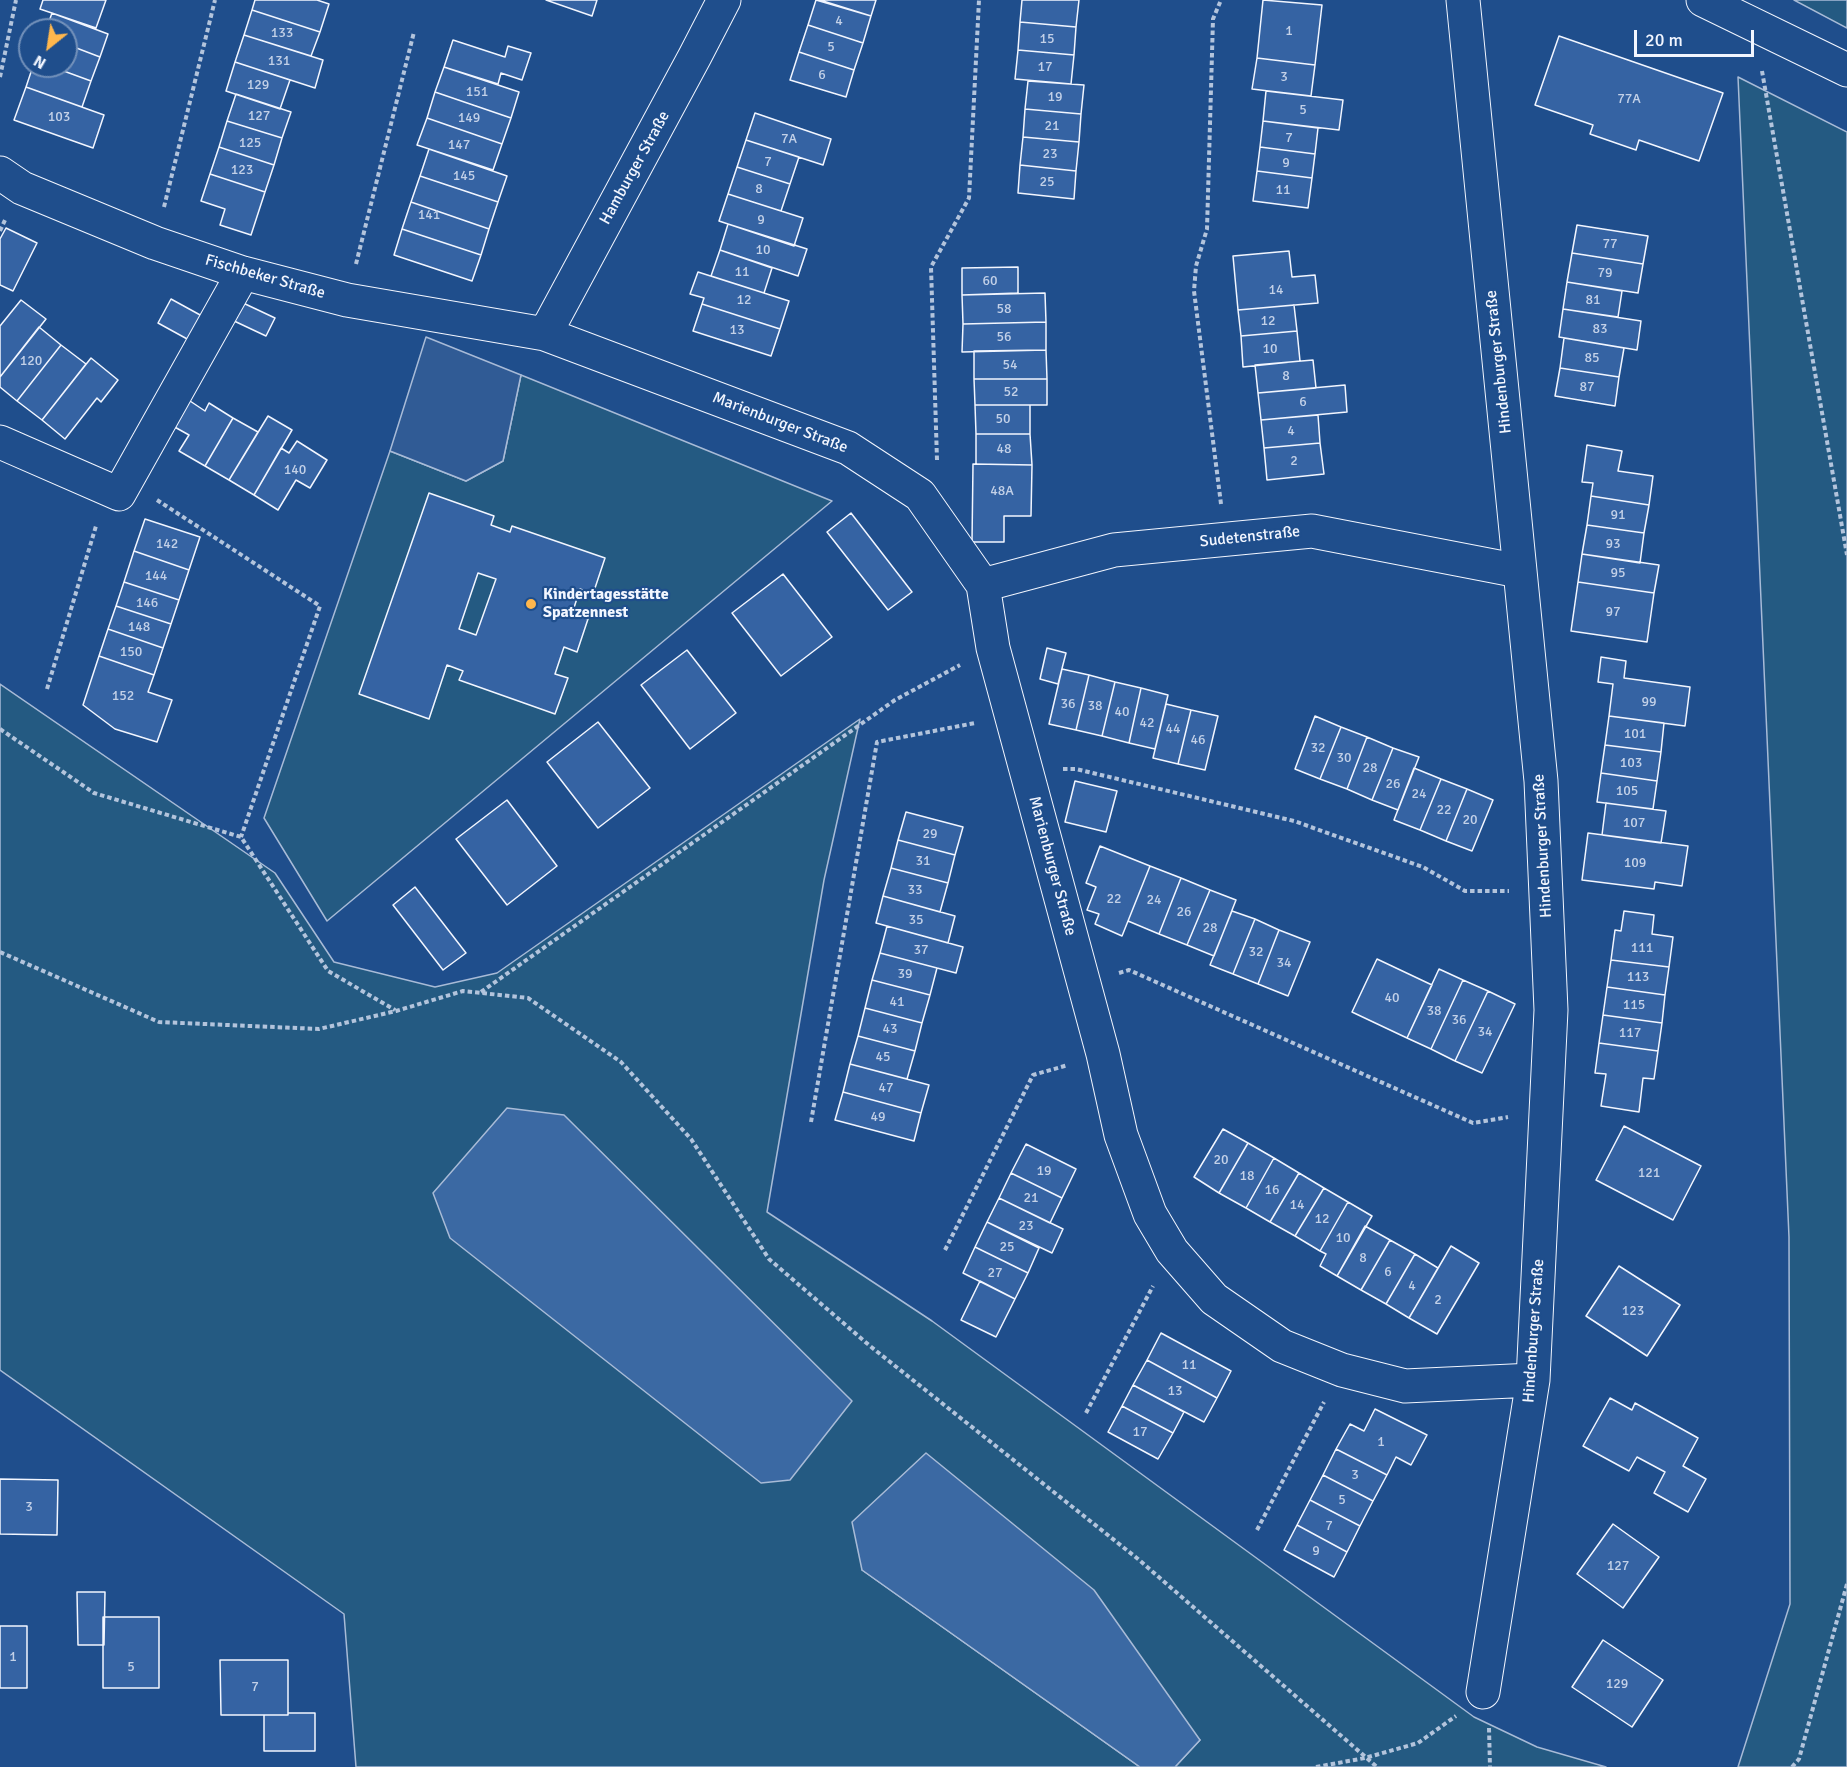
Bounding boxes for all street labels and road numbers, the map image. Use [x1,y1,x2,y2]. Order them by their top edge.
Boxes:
street label: Hamburger Straße [596,108,674,228]
street label: Fischbeker Straße [203,251,327,303]
street label: Hindenburger Straße [1482,289,1516,435]
street label: Marienburger Straße [710,388,850,458]
street label: Sudetenstraße [1199,522,1301,552]
street label: Hindenburger Straße [1530,773,1556,919]
street label: Marienburger Straße [1024,794,1080,938]
street label: Hindenburger Straße [1519,1258,1549,1404]

